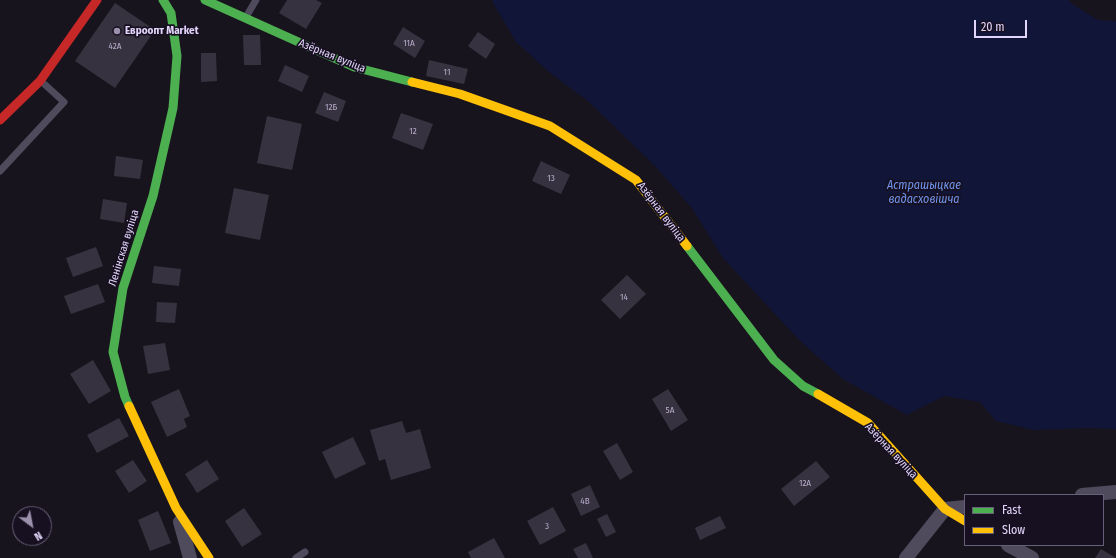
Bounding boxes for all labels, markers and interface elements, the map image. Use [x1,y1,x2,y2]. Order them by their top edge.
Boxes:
scale bar [976,12,1029,38]
text: 20 m [981,20,1005,34]
place label: Евроопт Market [125,24,199,38]
marker: Евроопт Market [112,26,122,36]
street label: Азёрная вуліца [297,37,367,75]
house number: 11А [403,38,415,48]
house number: 42А [109,41,121,51]
house number: 11 [444,67,450,77]
house number: 12Б [325,102,337,112]
house number: 12 [409,126,417,136]
house number: 13 [547,173,555,183]
water label: Астрашыцкае вадасховішча [887,179,961,207]
street label: Азёрная вуліца [634,180,688,244]
street label: Ленінская вуліца [106,208,142,288]
house number: 14 [620,292,628,302]
house number: 5А [666,405,674,415]
street label: Азёрная вуліца [862,421,920,481]
house number: 12А [799,478,811,488]
legend [964,494,1104,546]
house number: 4В [580,496,590,506]
text: Fast [1002,503,1021,517]
north arrow [12,506,52,546]
house number: 3 [545,521,549,531]
text: Slow [1002,523,1025,537]
text: N [32,528,44,543]

